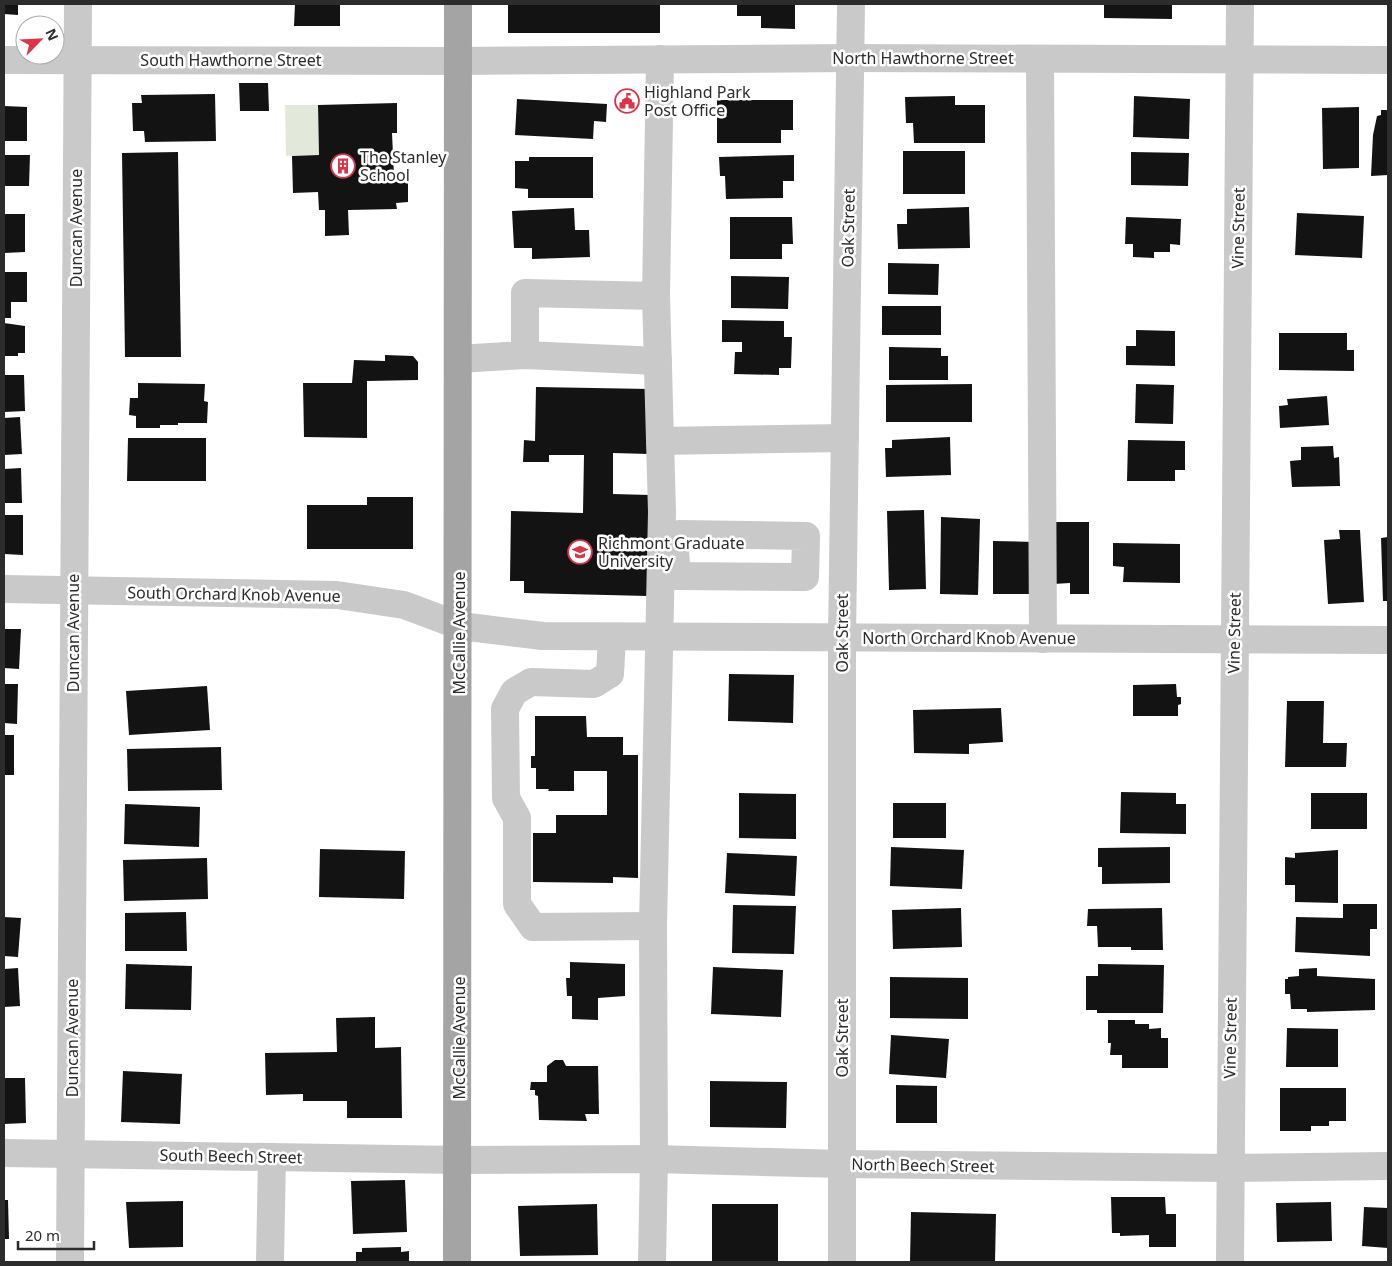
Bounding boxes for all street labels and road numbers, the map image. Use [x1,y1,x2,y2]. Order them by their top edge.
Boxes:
street label: North Hawthorne Street [832,47,1014,69]
street label: South Hawthorne Street [140,49,322,71]
street label: Duncan Avenue [65,169,87,287]
street label: Vine Street [1226,187,1250,269]
street label: Oak Street [836,188,860,268]
street label: McCallie Avenue [448,571,470,695]
street label: Duncan Avenue [62,574,84,692]
street label: South Orchard Knob Avenue [127,581,341,607]
street label: Vine Street [1222,592,1246,674]
street label: Oak Street [831,593,853,672]
street label: North Orchard Knob Avenue [862,627,1076,649]
street label: McCallie Avenue [448,976,470,1100]
street label: Duncan Avenue [61,979,83,1097]
street label: Vine Street [1218,997,1242,1079]
street label: Oak Street [831,998,853,1077]
street label: South Beech Street [159,1144,303,1168]
street label: North Beech Street [851,1153,995,1177]

